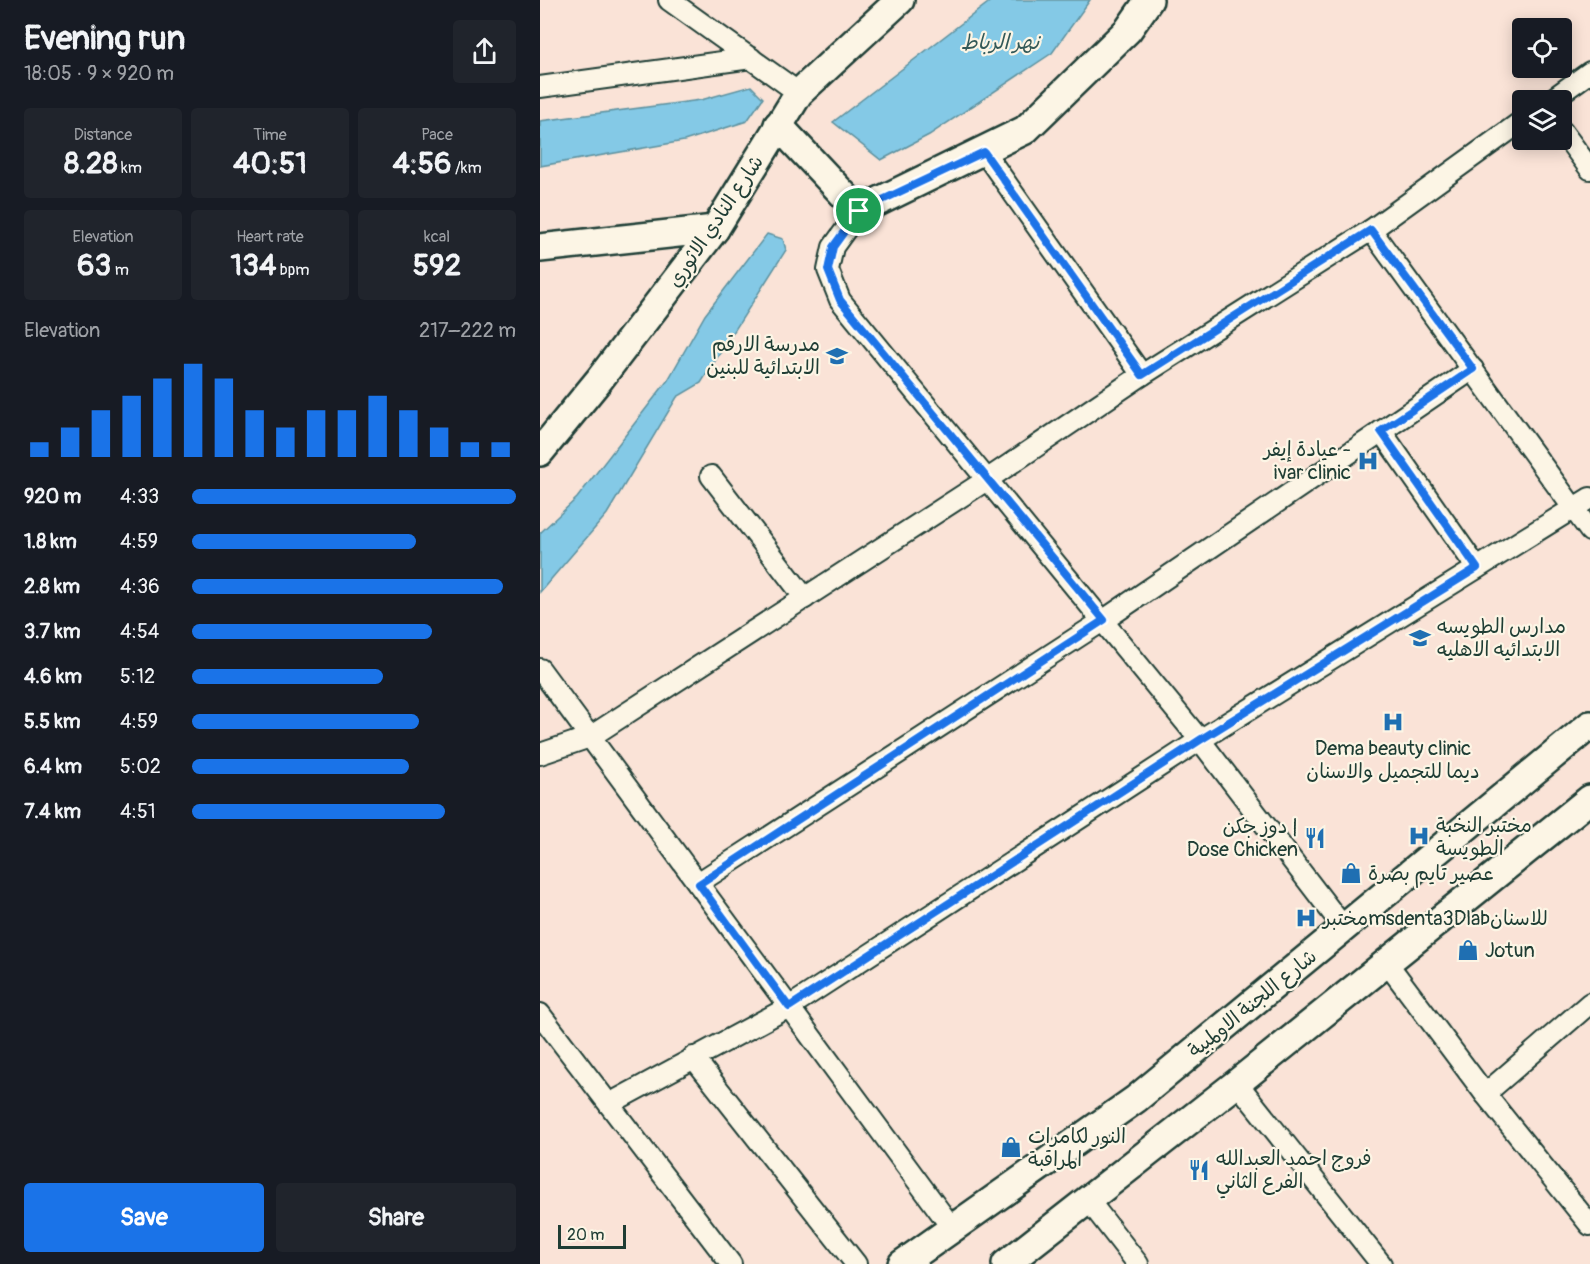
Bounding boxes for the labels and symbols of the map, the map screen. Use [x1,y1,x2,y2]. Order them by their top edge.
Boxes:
water label: نهر الرباط [961,29,1041,56]
street label: شارع النادي الاثوري [662,150,771,293]
pin [833,185,884,236]
place label: مدرسة الارقم الابتدائية للبنين [706,332,820,380]
school or university icon: مدرسة الارقم الابتدائية للبنين [825,344,849,368]
place label: عيادة إيفر - ivar clinic [1262,437,1351,485]
hospital icon: عيادة إيفر - ivar clinic [1356,449,1380,473]
place label: مدارس الطويسه الابتدائيه الاهليه [1437,614,1566,662]
school or university icon: مدارس الطويسه الابتدائيه الاهليه [1408,626,1432,650]
hospital icon: Dema beauty clinic ديما للتجميل والاسنان [1381,710,1405,734]
place label: Dema beauty clinic ديما للتجميل والاسنان [1306,736,1480,784]
place label: مختبر النخبة الطويسة [1436,813,1532,861]
place label: دوز جكن | Dose Chicken [1187,814,1298,862]
hospital icon: مختبر النخبة الطويسة [1407,824,1431,848]
restaurant icon: دوز جكن | Dose Chicken [1303,826,1327,850]
shop icon: عصير تايم بصرة [1339,861,1363,885]
place label: عصير تايم بصرة [1368,861,1494,888]
hospital icon: مختبرmsdenta3Dlabللاسنان [1294,906,1318,930]
place label: مختبرmsdenta3Dlabللاسنان [1321,906,1548,931]
shop icon: Jotun [1456,938,1480,962]
place label: Jotun [1485,938,1535,963]
street label: شارع اللجنة الاولمبية [1183,944,1322,1064]
place label: النور لكامرات المراقبة [1028,1124,1126,1172]
shop icon: النور لكامرات المراقبة [999,1135,1023,1159]
place label: فروج احمد العبدالله الفرع الثاني [1216,1146,1371,1199]
restaurant icon: فروج احمد العبدالله الفرع الثاني [1187,1158,1211,1182]
scale bar [558,1222,626,1250]

